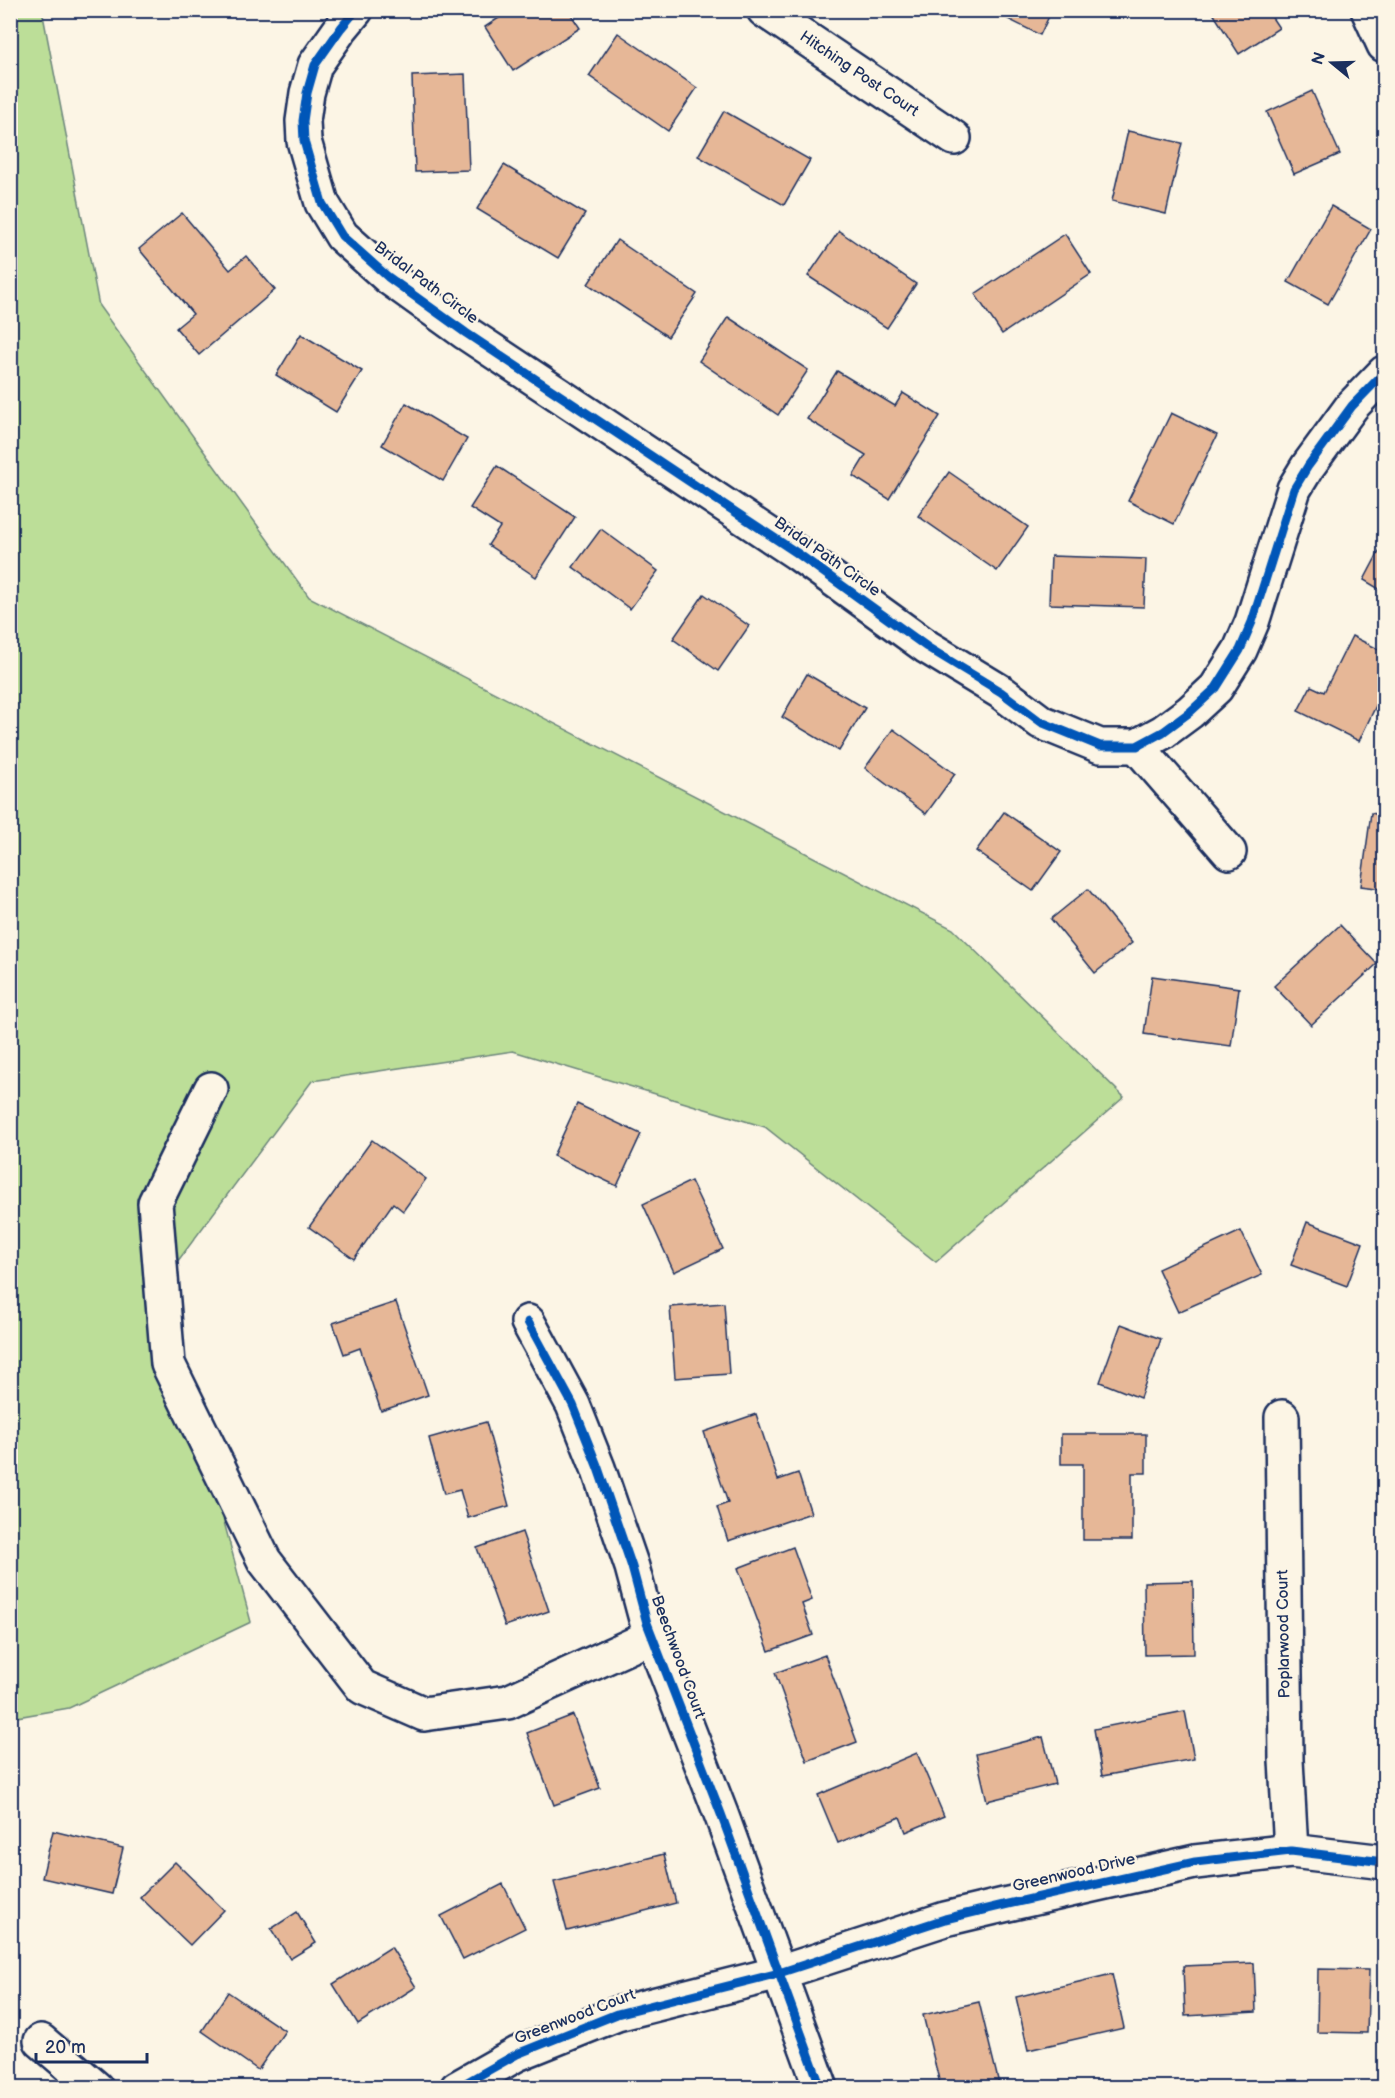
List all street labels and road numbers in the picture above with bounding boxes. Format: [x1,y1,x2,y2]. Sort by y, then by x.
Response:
street label: Hitching Post Court [796,27,922,121]
street label: Bridal Path Circle [370,238,482,329]
street label: Bridal Path Circle [770,513,884,601]
street label: Poplarwood Court [1273,1570,1295,1698]
street label: Beechwood Court [647,1593,709,1721]
street label: Greenwood Drive [1011,1850,1138,1896]
street label: Greenwood Court [512,1985,638,2049]

